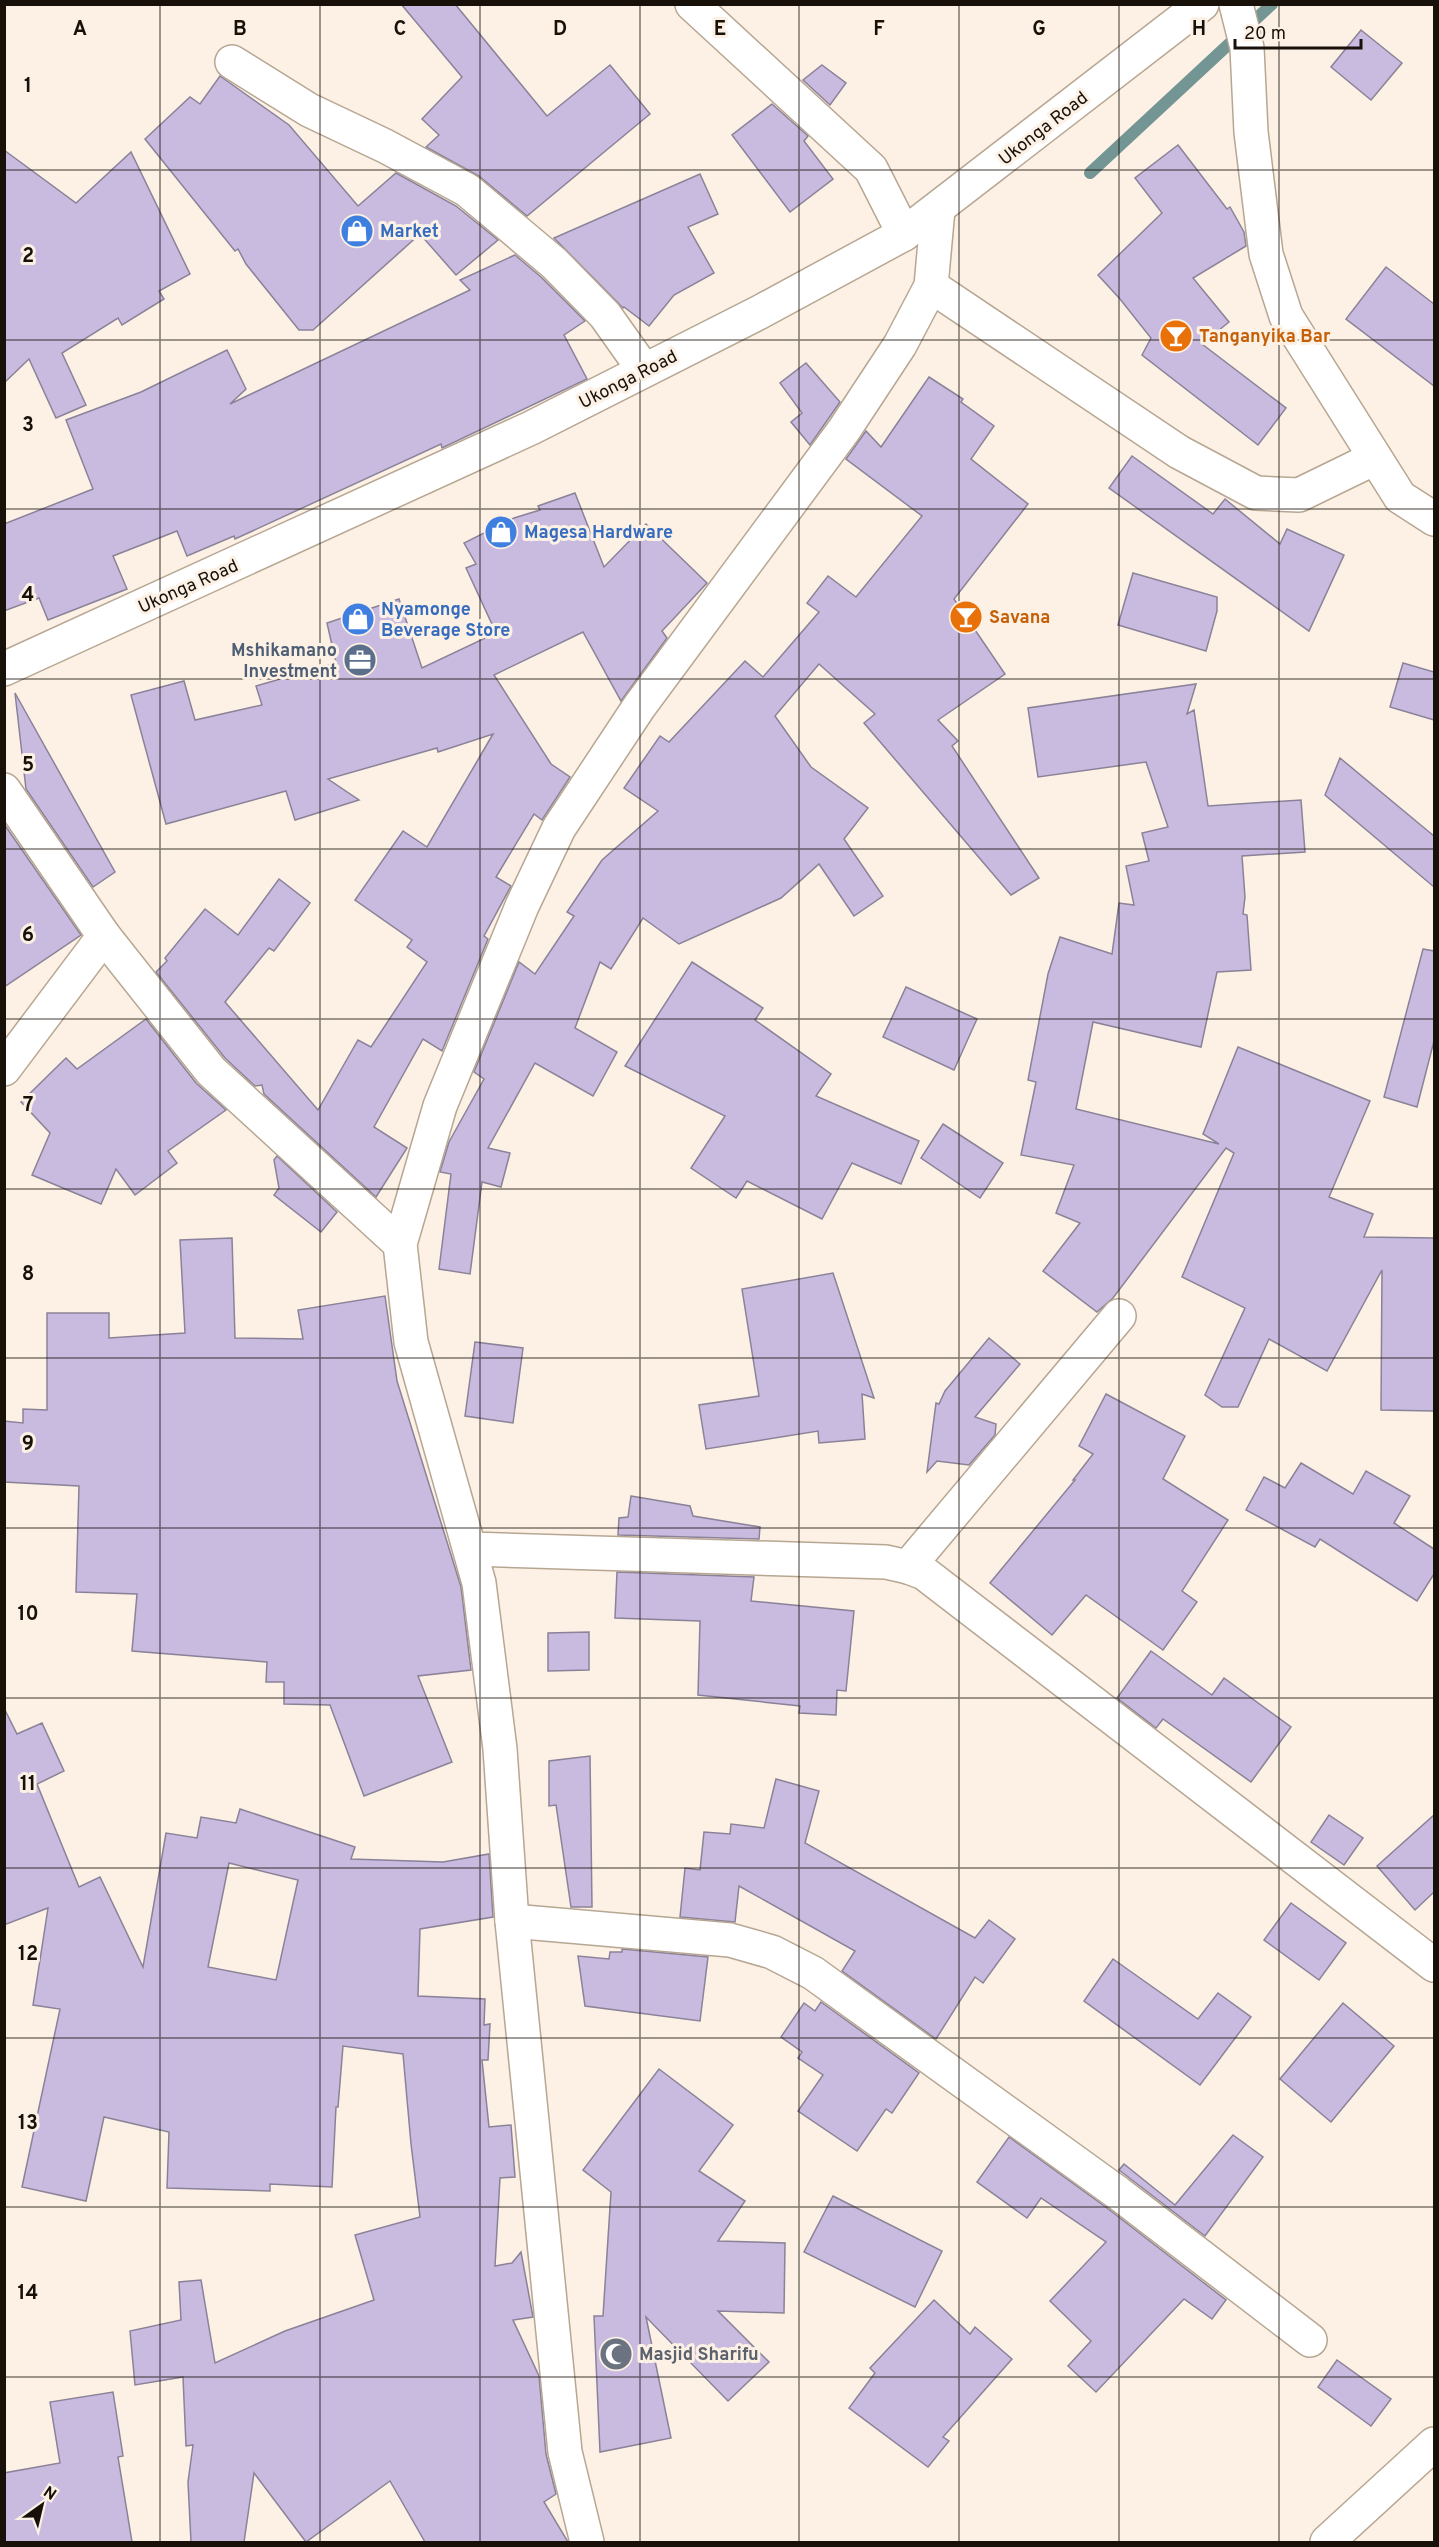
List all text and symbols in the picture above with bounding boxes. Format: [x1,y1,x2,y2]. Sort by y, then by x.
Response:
scale bar [1235,12,1361,50]
text: A [73,17,87,43]
text: B [233,17,247,43]
text: C [394,17,406,43]
text: D [553,17,567,43]
text: E [714,17,726,43]
text: F [873,17,885,43]
text: G [1032,17,1046,43]
text: H [1192,17,1206,43]
text: 20 m [1244,23,1286,46]
text: 1 [24,74,32,100]
street label: Ukonga Road [995,87,1093,171]
shop icon: Market [339,213,375,249]
place label: Market [380,221,439,244]
text: 2 [22,244,34,270]
bar icon: Tanganyika Bar [1158,318,1194,354]
place label: Tanganyika Bar [1199,326,1331,349]
street label: Ukonga Road [576,346,682,415]
text: 3 [22,413,34,439]
shop icon: Magesa Hardware [483,514,519,550]
place label: Magesa Hardware [524,522,673,545]
street label: Ukonga Road [135,555,242,620]
text: 4 [22,583,34,609]
place label: Nyamonge Beverage Store [381,599,510,643]
bar icon: Savana [948,599,984,635]
shop icon: Nyamonge Beverage Store [340,601,376,637]
place label: Savana [989,607,1050,630]
place label: Mshikamano Investment [231,640,337,684]
office icon: Mshikamano Investment [342,642,378,678]
text: 5 [22,753,34,779]
text: 6 [22,923,34,949]
text: 7 [23,1093,33,1119]
text: 8 [22,1262,34,1288]
text: 9 [22,1432,34,1458]
text: 10 [17,1602,39,1628]
text: 11 [20,1772,36,1798]
text: 12 [18,1942,38,1968]
text: 13 [18,2111,38,2137]
text: 14 [18,2281,38,2307]
mosque icon: Masjid Sharifu [598,2336,634,2372]
place label: Masjid Sharifu [639,2344,759,2367]
north arrow [12,2475,72,2535]
text: N [39,2483,60,2506]

